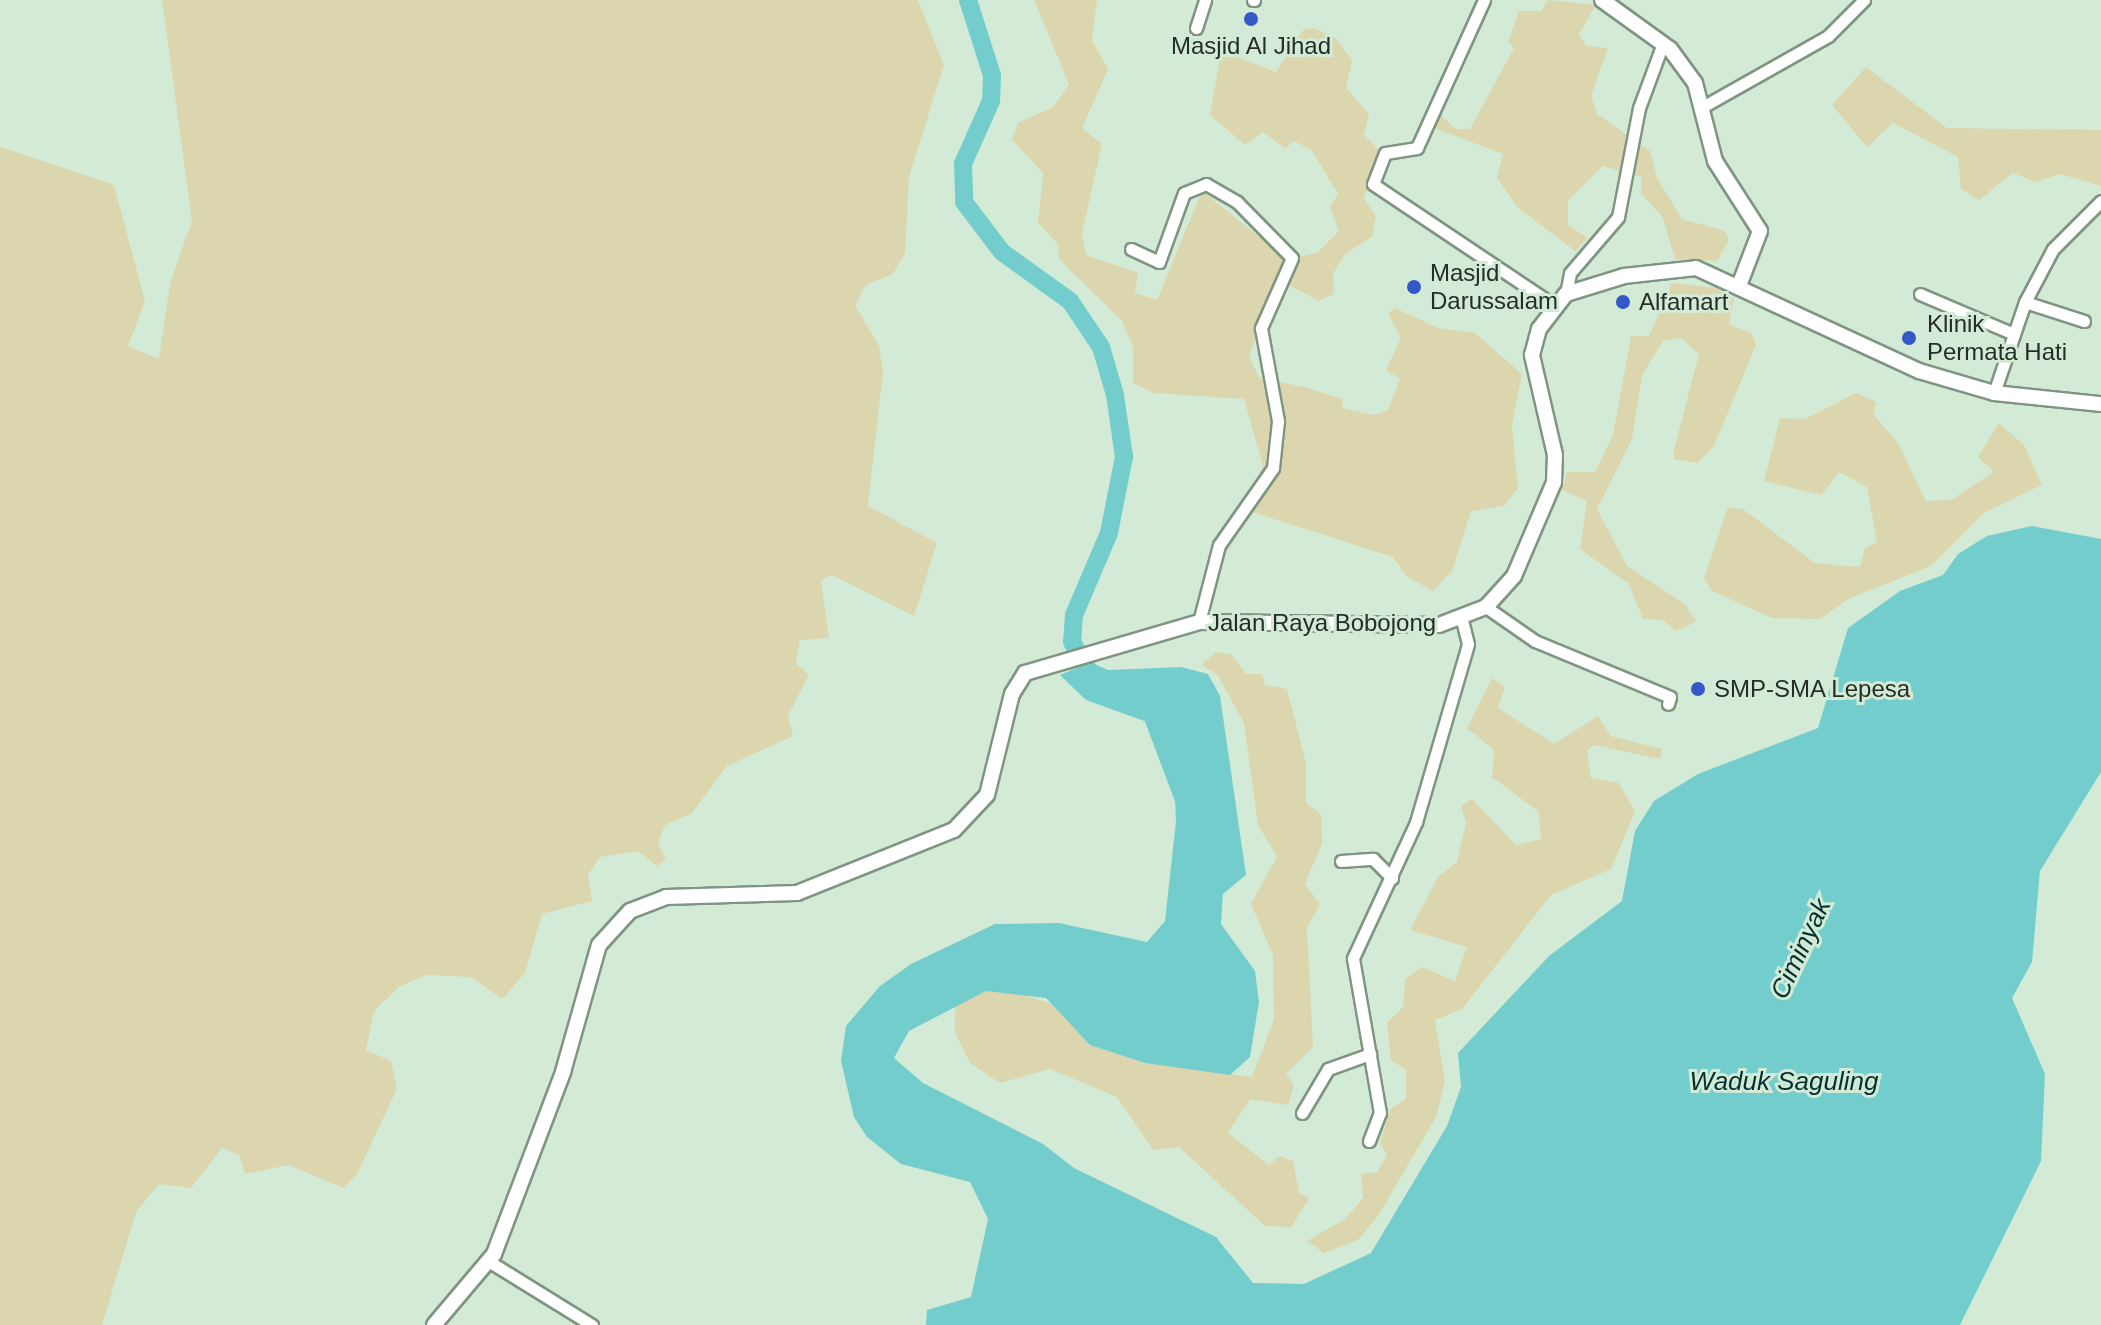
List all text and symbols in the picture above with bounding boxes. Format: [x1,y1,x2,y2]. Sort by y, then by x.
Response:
marker: Masjid Al Jihad [1242,10,1260,28]
place label: Masjid Al Jihad [1170,32,1332,60]
place label: Masjid Darussalam [1430,259,1558,315]
marker: Masjid Darussalam [1405,278,1423,296]
place label: Alfamart [1639,288,1728,316]
marker: Alfamart [1614,293,1632,311]
place label: Klinik Permata Hati [1927,310,2067,366]
marker: Klinik Permata Hati [1898,327,1920,349]
street label: Jalan Raya Bobojong [1208,609,1436,637]
place label: SMP-SMA Lepesa [1714,675,1911,703]
marker: SMP-SMA Lepesa [1689,680,1707,698]
water label: Ciminyak [1764,894,1838,1004]
water label: Waduk Saguling [1690,1066,1878,1098]

